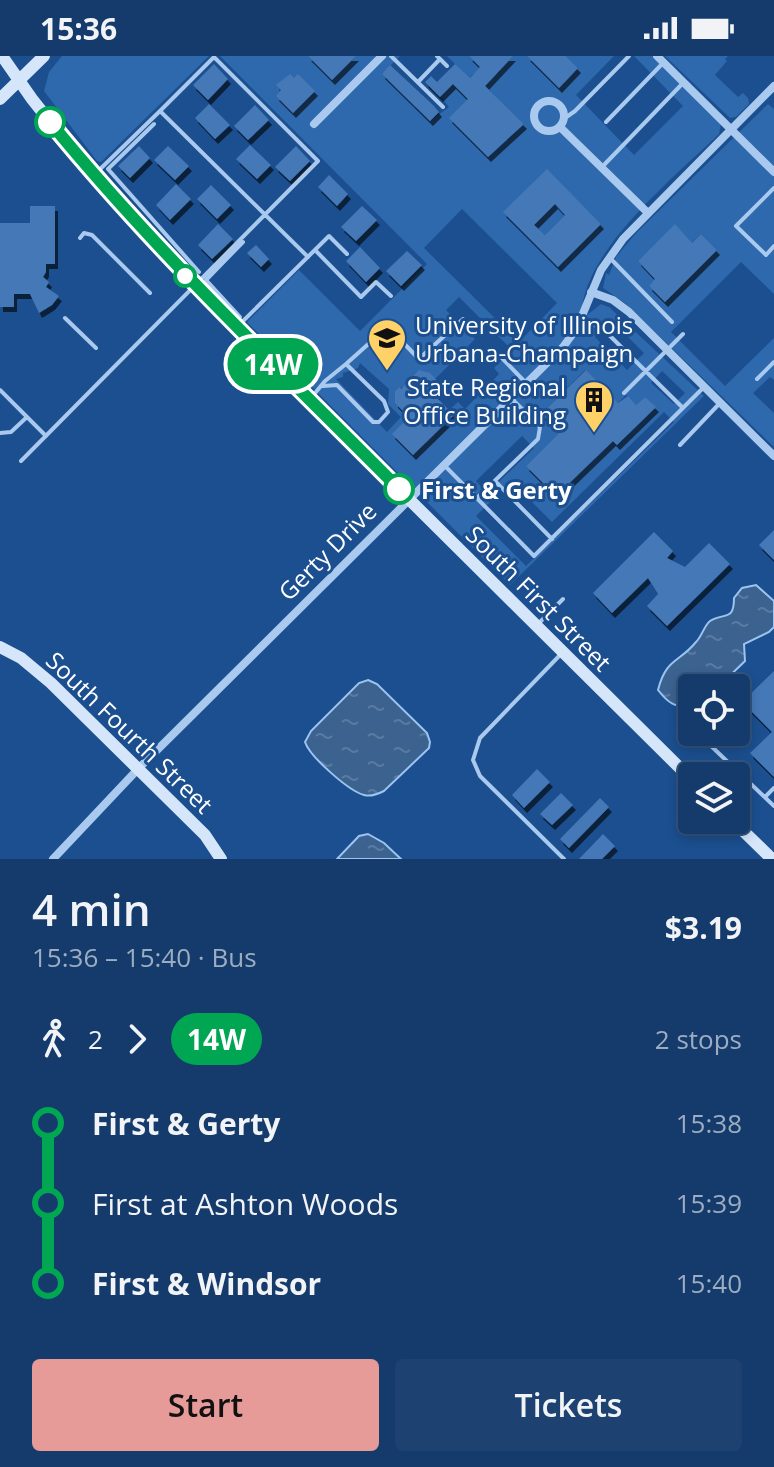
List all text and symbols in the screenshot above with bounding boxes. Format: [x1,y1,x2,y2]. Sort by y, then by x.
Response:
text: 15:36 [40,8,117,49]
unlabelled marker [35,107,65,137]
unlabelled marker [174,265,196,287]
place label: University of Illinois Urbana-Champaign [415,308,633,369]
school or university icon: University of Illinois Urbana-Champaign [366,317,408,372]
line badge: 14W [227,338,319,390]
text: 14W [243,345,303,383]
place label: State Regional Office Building [403,370,566,431]
building icon: State Regional Office Building [573,379,615,434]
place label: First & Gerty [421,473,572,506]
marker: First & Gerty [384,474,414,504]
street label: Gerty Drive [271,495,383,607]
street label: South First Street [459,518,619,678]
street label: South Fourth Street [40,644,220,820]
map controls [678,674,750,834]
button: locate [678,674,750,746]
button: layers [678,762,750,834]
text: 4 min [32,879,151,939]
text: $3.19 [665,907,742,948]
text: 15:36 – 15:40 · Bus [32,939,257,975]
icon: walk [32,1017,76,1061]
icon: forward [115,1017,159,1061]
text: 14W [187,1020,246,1058]
text: 2 [88,1021,103,1057]
text: 2 stops [655,1021,742,1057]
text: First & Gerty [92,1103,280,1144]
text: 15:38 [676,1105,742,1141]
text: First at Ashton Woods [92,1183,398,1224]
text: 15:39 [676,1185,742,1221]
text: First & Windsor [92,1263,321,1304]
text: 15:40 [676,1265,742,1301]
button: Start [32,1359,379,1451]
button: Tickets [395,1359,742,1451]

